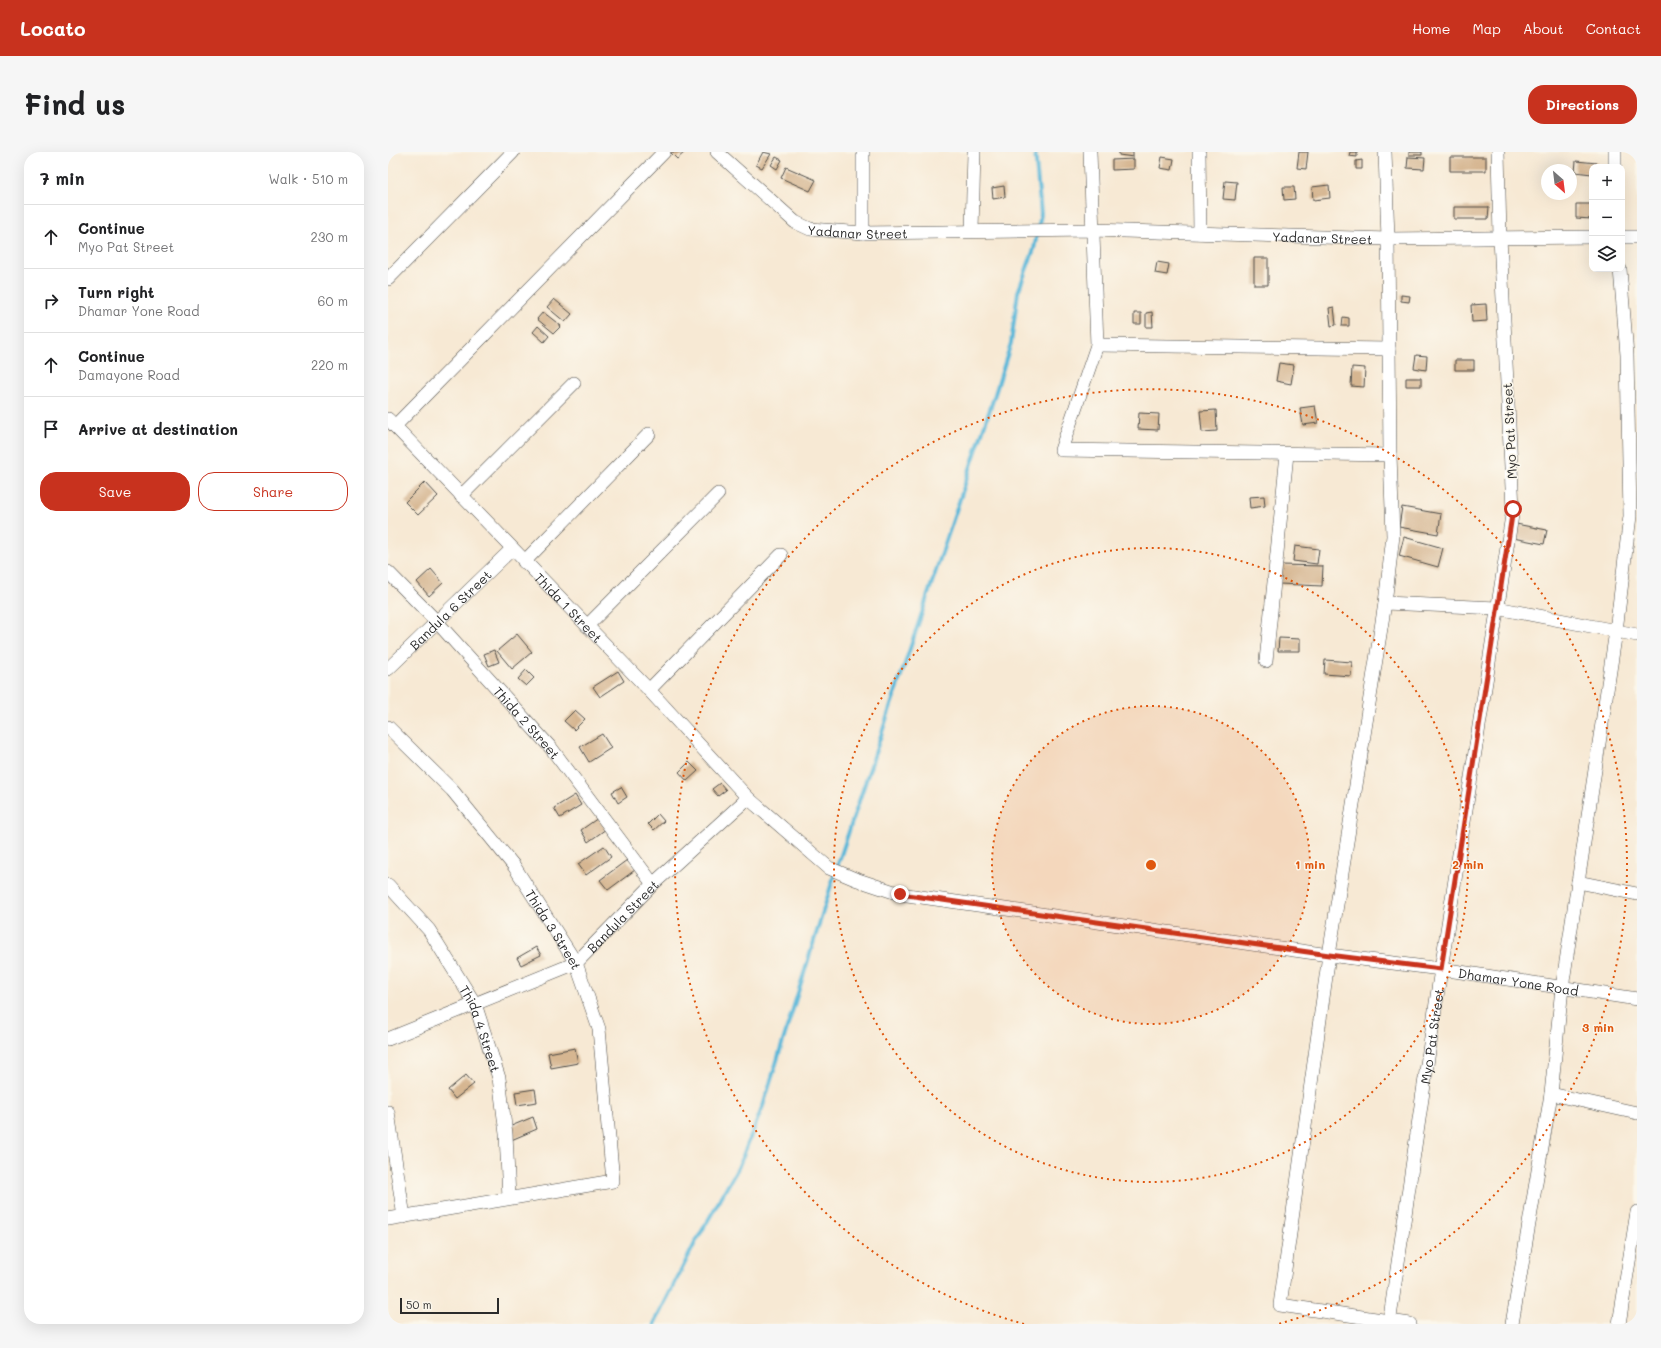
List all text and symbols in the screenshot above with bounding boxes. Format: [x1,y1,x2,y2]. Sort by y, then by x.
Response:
text: Locato [20,16,86,41]
text: Home [1412,19,1450,38]
text: Map [1472,19,1501,38]
text: About [1523,19,1564,38]
text: Contact [1586,19,1641,38]
button: Directions [1528,85,1637,124]
text: Find us [24,86,125,122]
north arrow [1541,164,1577,200]
map controls [1589,164,1625,272]
button: + [1589,164,1625,200]
text: 7 min [40,167,85,189]
text: Walk · 510 m [268,170,348,187]
button: − [1589,200,1625,236]
text: Continue [78,218,145,238]
street label: Yadanar Street [807,220,908,242]
icon: ahead [40,226,62,248]
street label: Yadanar Street [1272,227,1373,247]
text: 230 m [311,228,348,245]
button: layers [1589,236,1625,272]
text: Myo Pat Street [78,238,174,255]
text: Turn right [78,282,155,302]
icon: right [40,290,62,312]
text: 60 m [318,292,348,309]
text: Dhamar Yone Road [78,302,200,319]
text: Continue [78,346,145,366]
icon: ahead [40,354,62,376]
text: 220 m [311,356,348,373]
text: Damayone Road [78,366,180,383]
street label: Myo Pat Street [1498,382,1520,480]
icon: arrive [40,418,62,440]
text: Arrive at destination [78,419,238,439]
button: Save [40,472,190,511]
button: Share [198,472,348,511]
route start [1504,500,1522,518]
street label: Bandula 6 Street [405,565,495,653]
street label: Thida 1 Street [532,568,607,646]
street label: Thida 2 Street [490,682,565,762]
text: 1 min [1295,856,1325,872]
text: 2 min [1452,856,1484,872]
centre of rings [1144,858,1158,872]
street label: Bandula Street [583,875,662,956]
route end [891,885,909,903]
street label: Thida 3 Street [522,886,586,972]
street label: Dhamar Yone Road [1457,963,1580,998]
street label: Thida 4 Street [457,982,505,1075]
street label: Myo Pat Street [1416,987,1447,1085]
text: 3 min [1582,1019,1614,1035]
scale bar [400,1296,499,1315]
text: 50 m [406,1297,432,1312]

